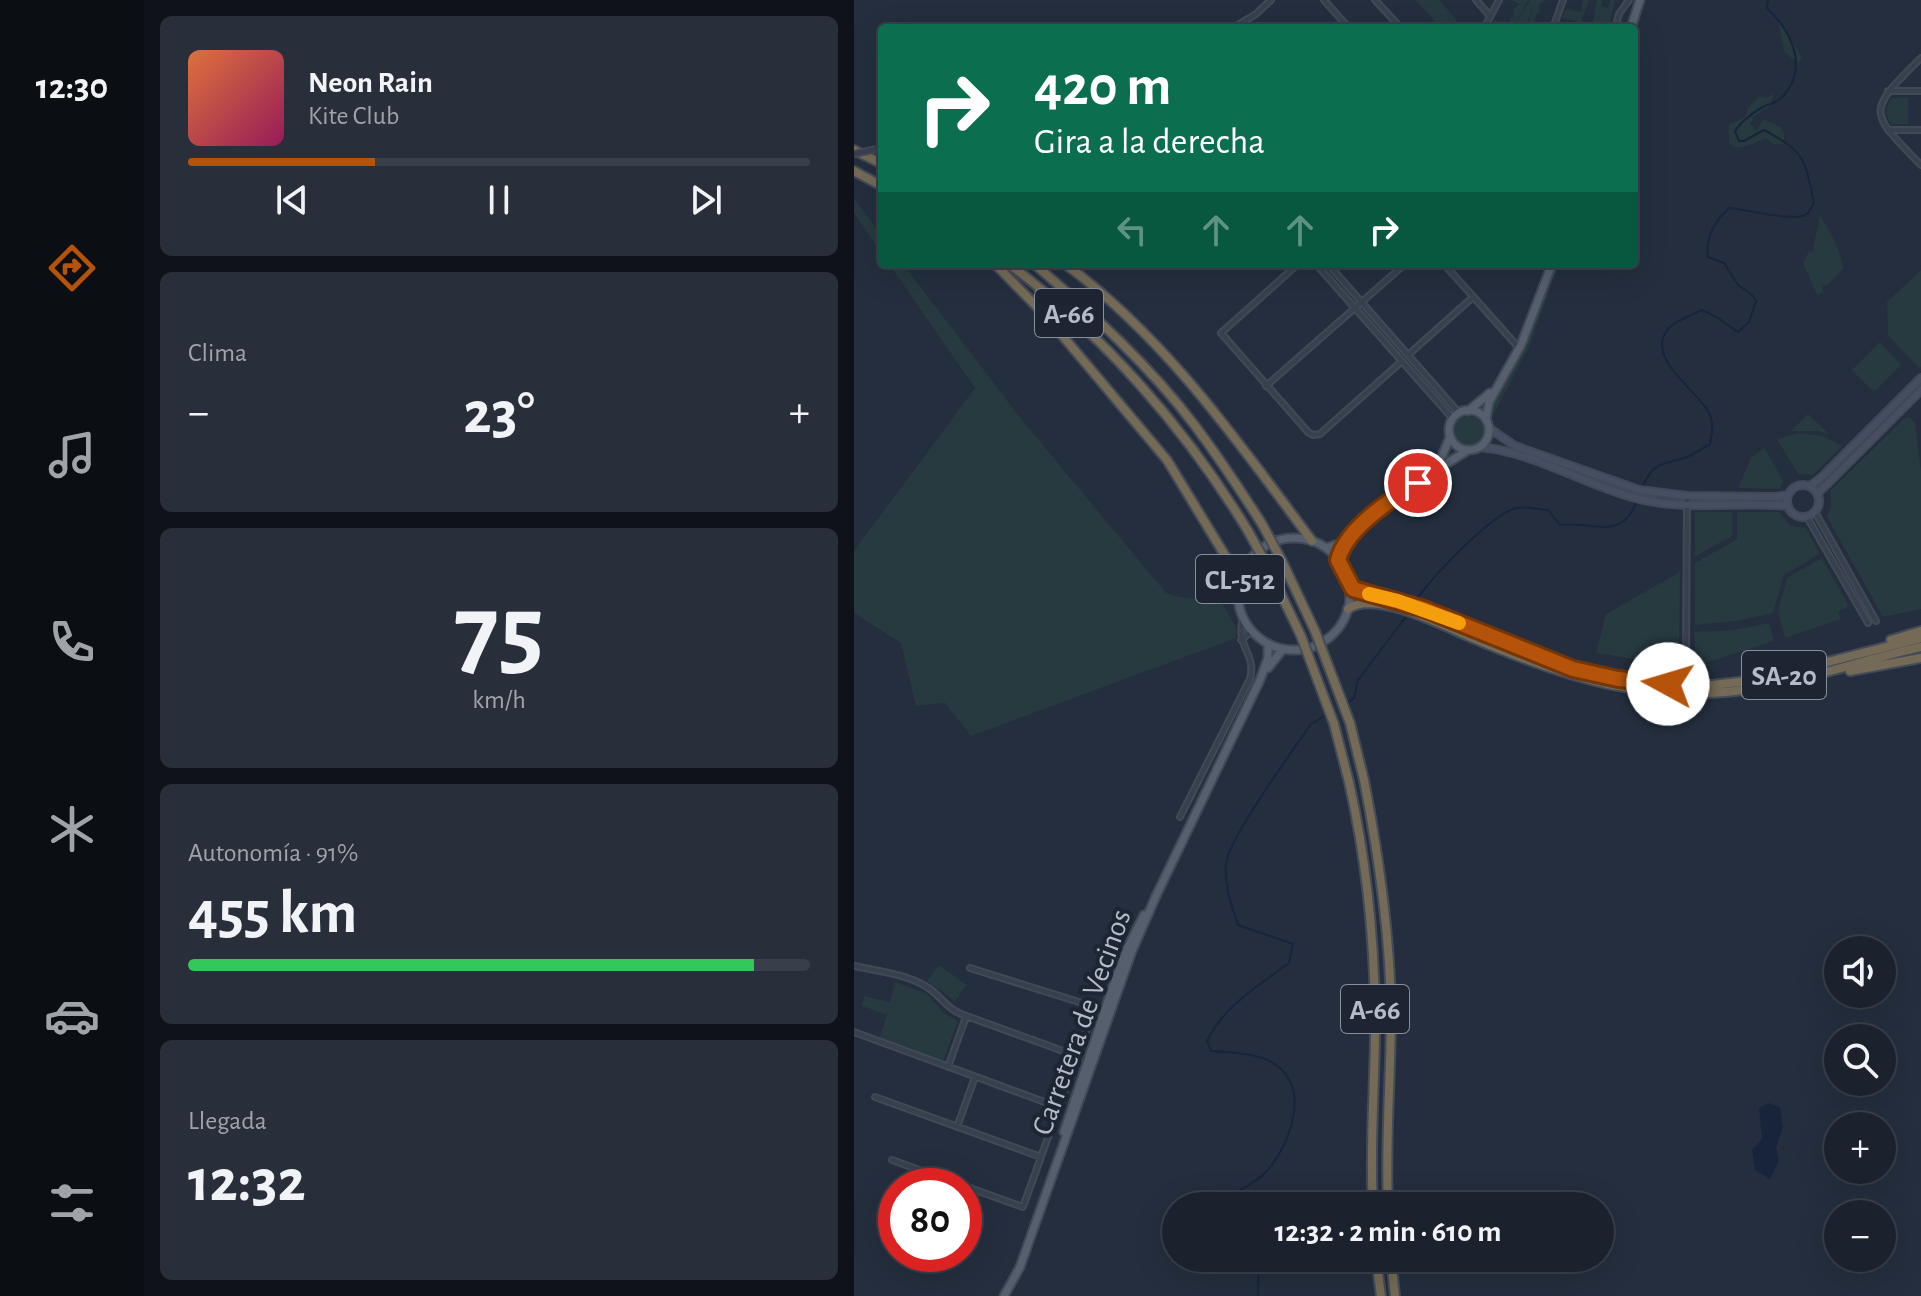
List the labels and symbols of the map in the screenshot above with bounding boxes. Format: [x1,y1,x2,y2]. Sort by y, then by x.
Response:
road number: A-66 [1035,289,1103,337]
pin [1384,449,1452,517]
road number: CL-512 [1196,555,1284,603]
position arrow [1626,642,1710,726]
road number: SA-20 [1742,651,1826,699]
street label: Carretera de Vecinos [1027,906,1137,1139]
road number: A-66 [1341,985,1409,1033]
speed limit sign: 80 [878,1168,982,1272]

